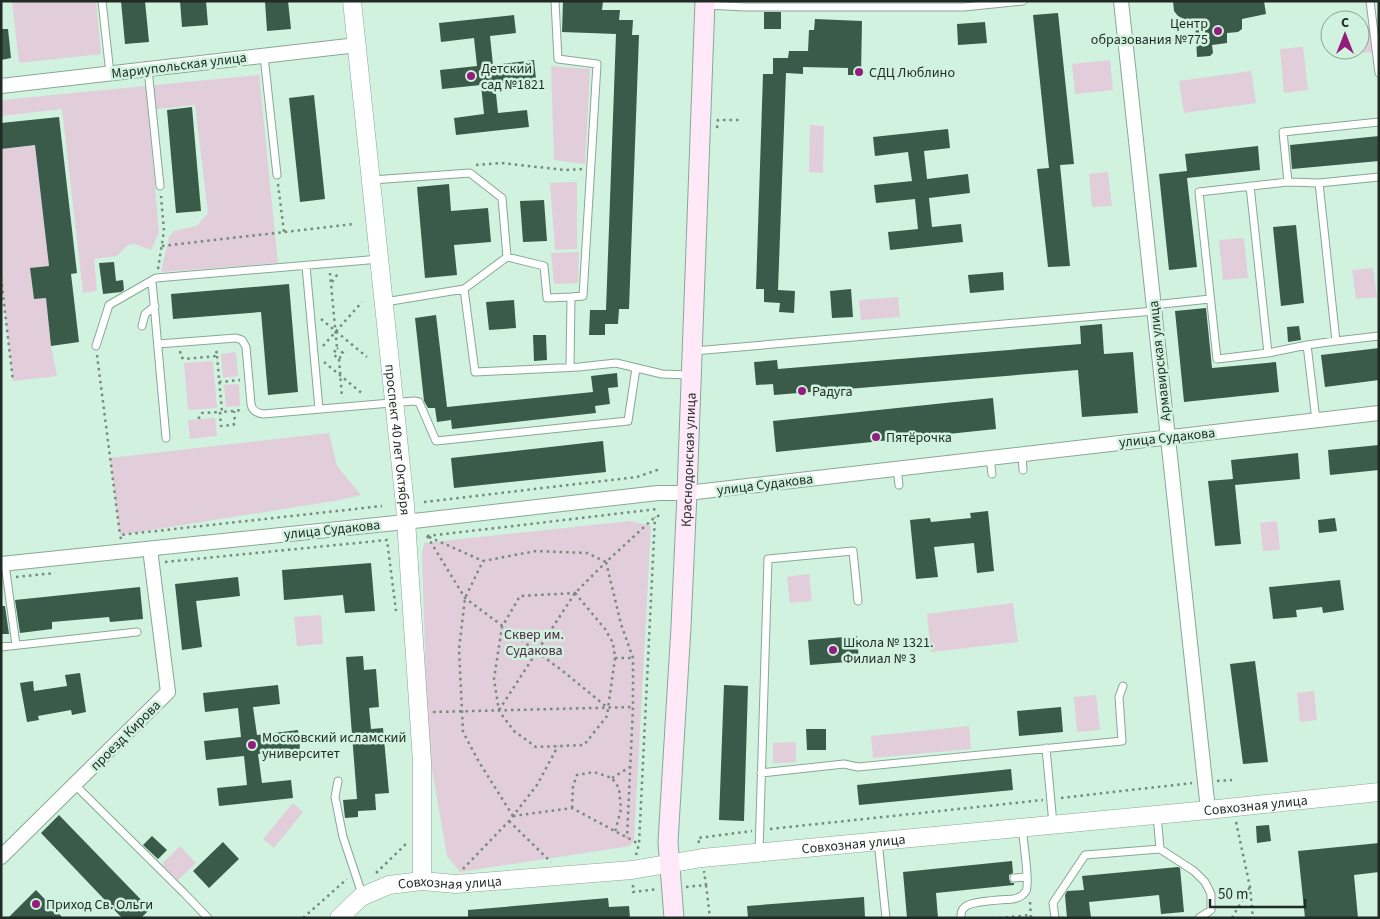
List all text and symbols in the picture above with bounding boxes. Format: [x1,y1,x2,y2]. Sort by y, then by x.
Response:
north arrow [1320,10,1370,60]
text: С [1341,13,1349,33]
place label: Центр образования №775 [1091,14,1208,50]
marker: Центр образования №775 [1212,25,1224,37]
street label: Мариупольская улица [110,48,248,84]
place label: Детский сад №1821 [481,59,545,95]
place label: СДЦ Люблино [869,63,955,83]
marker: СДЦ Люблино [853,66,865,78]
marker: Детский сад №1821 [465,70,477,82]
street label: Армавирская улица [1144,300,1176,422]
street label: проспект 40 лет Октября [379,363,415,516]
place label: Радуга [812,382,853,402]
marker: Радуга [796,385,808,397]
street label: Краснодонская улица [676,392,702,528]
street label: улица Судакова [1118,423,1216,453]
place label: Пятёрочка [886,428,952,448]
marker: Пятёрочка [870,431,882,443]
street label: улица Судакова [716,469,814,501]
street label: улица Судакова [283,515,381,545]
park label: Сквер им. Судакова [504,625,564,661]
place label: Школа № 1321. Филиал № 3 [843,633,933,669]
marker: Школа № 1321. Филиал № 3 [827,644,839,656]
street label: проезд Кирова [86,696,165,775]
place label: Московский исламский университет [262,728,406,764]
marker: Московский исламский университет [246,739,258,751]
street label: Совхозная улица [1203,791,1309,821]
street label: Совхозная улица [801,830,906,859]
street label: Совхозная улица [397,871,503,895]
scale bar [1210,876,1305,908]
text: 50 m [1218,884,1248,905]
place label: Приход Св. Ольги [46,895,153,915]
marker: Приход Св. Ольги [30,898,42,910]

